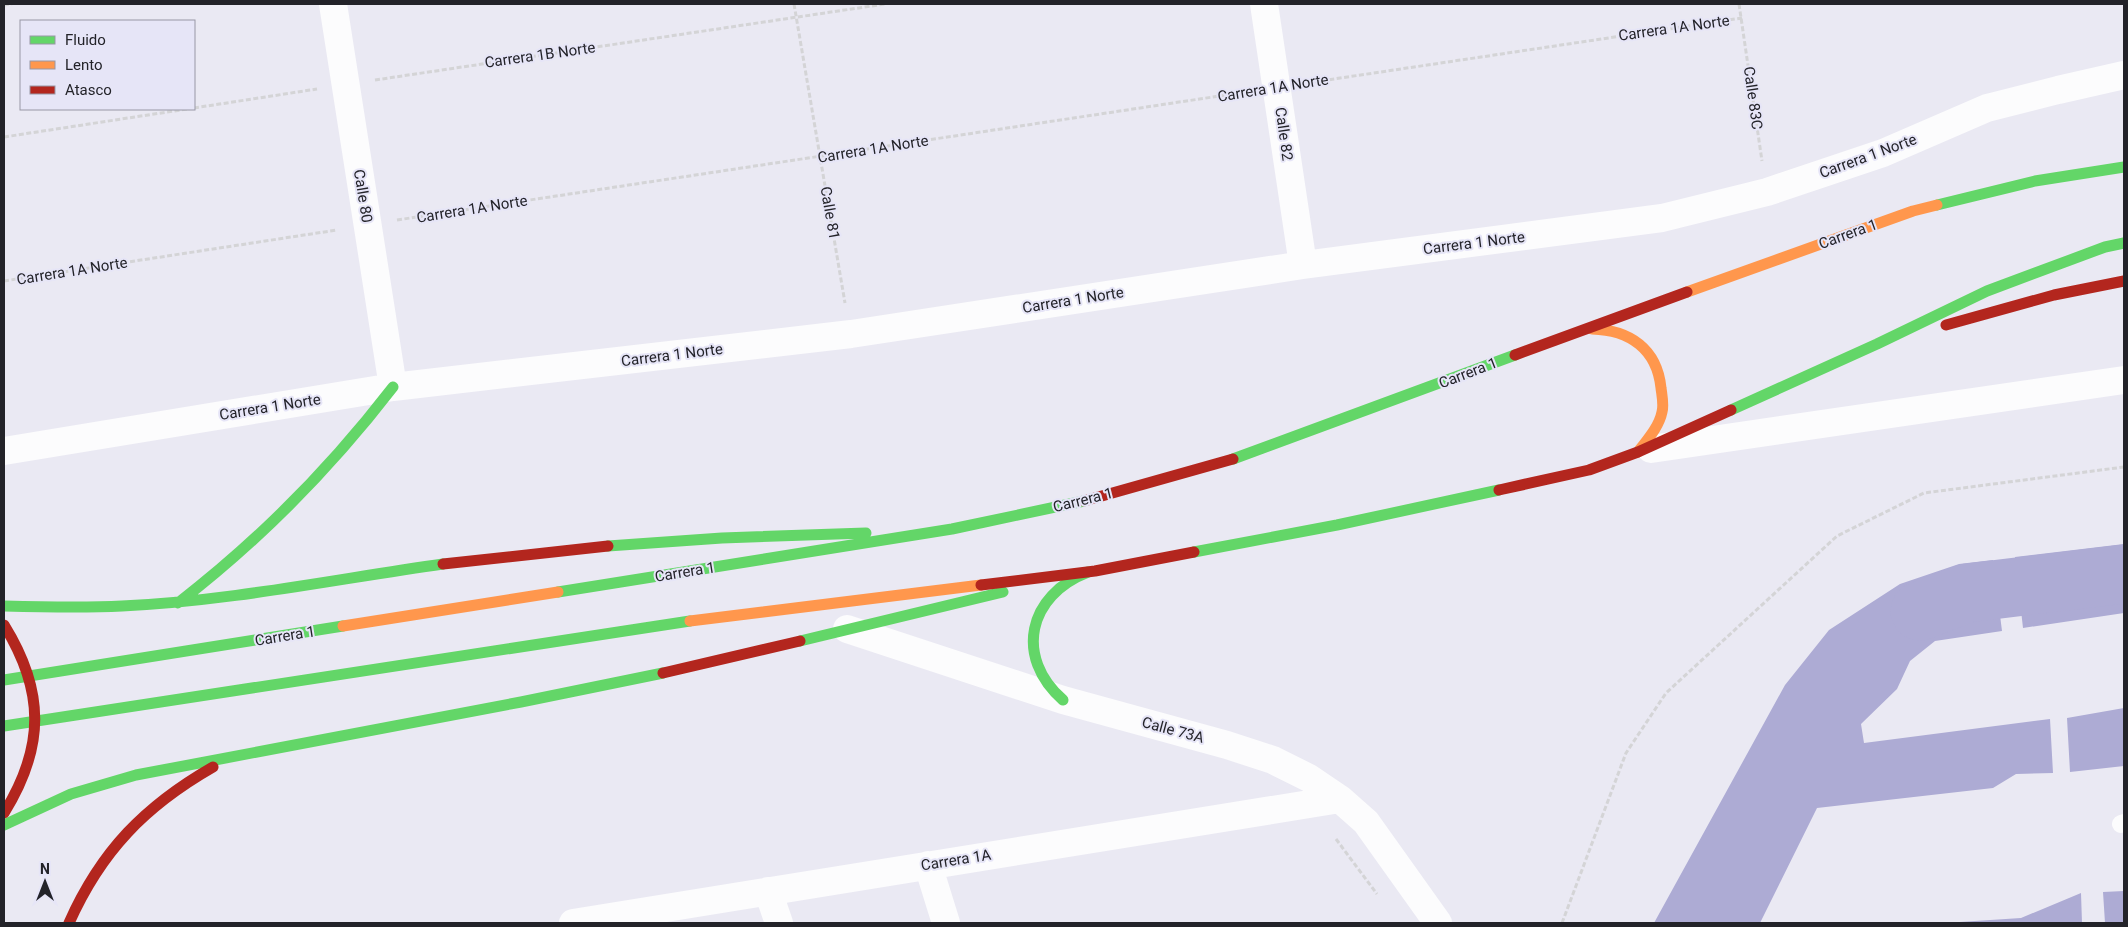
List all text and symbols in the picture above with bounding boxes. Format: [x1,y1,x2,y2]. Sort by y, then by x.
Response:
street label: Carrera 1A Norte [1617,11,1731,45]
legend [20,20,195,110]
text: Fluido [65,31,106,49]
street label: Carrera 1B Norte [483,38,597,72]
text: Lento [65,56,103,74]
street label: Calle 83C [1740,65,1766,131]
street label: Carrera 1A Norte [1216,70,1330,106]
text: Atasco [65,81,112,99]
street label: Calle 82 [1271,106,1297,162]
street label: Carrera 1 Norte [1817,130,1919,182]
street label: Carrera 1A Norte [816,131,930,167]
street label: Calle 80 [350,168,376,224]
street label: Calle 81 [816,185,844,241]
street label: Carrera 1A Norte [415,191,529,227]
street label: Carrera 1 [1816,215,1880,253]
street label: Carrera 1 Norte [1422,228,1526,258]
street label: Carrera 1A Norte [15,253,129,289]
street label: Carrera 1 Norte [1021,283,1125,317]
street label: Carrera 1 Norte [620,340,724,370]
street label: Carrera 1 [1436,354,1500,392]
street label: Carrera 1 Norte [218,390,322,424]
street label: Carrera 1 [1051,484,1115,516]
street label: Carrera 1 [653,558,717,586]
street label: Carrera 1 [253,622,317,650]
street label: Calle 73A [1140,713,1206,747]
street label: Carrera 1A [920,846,993,874]
north arrow [20,857,70,907]
text: N [40,861,50,877]

